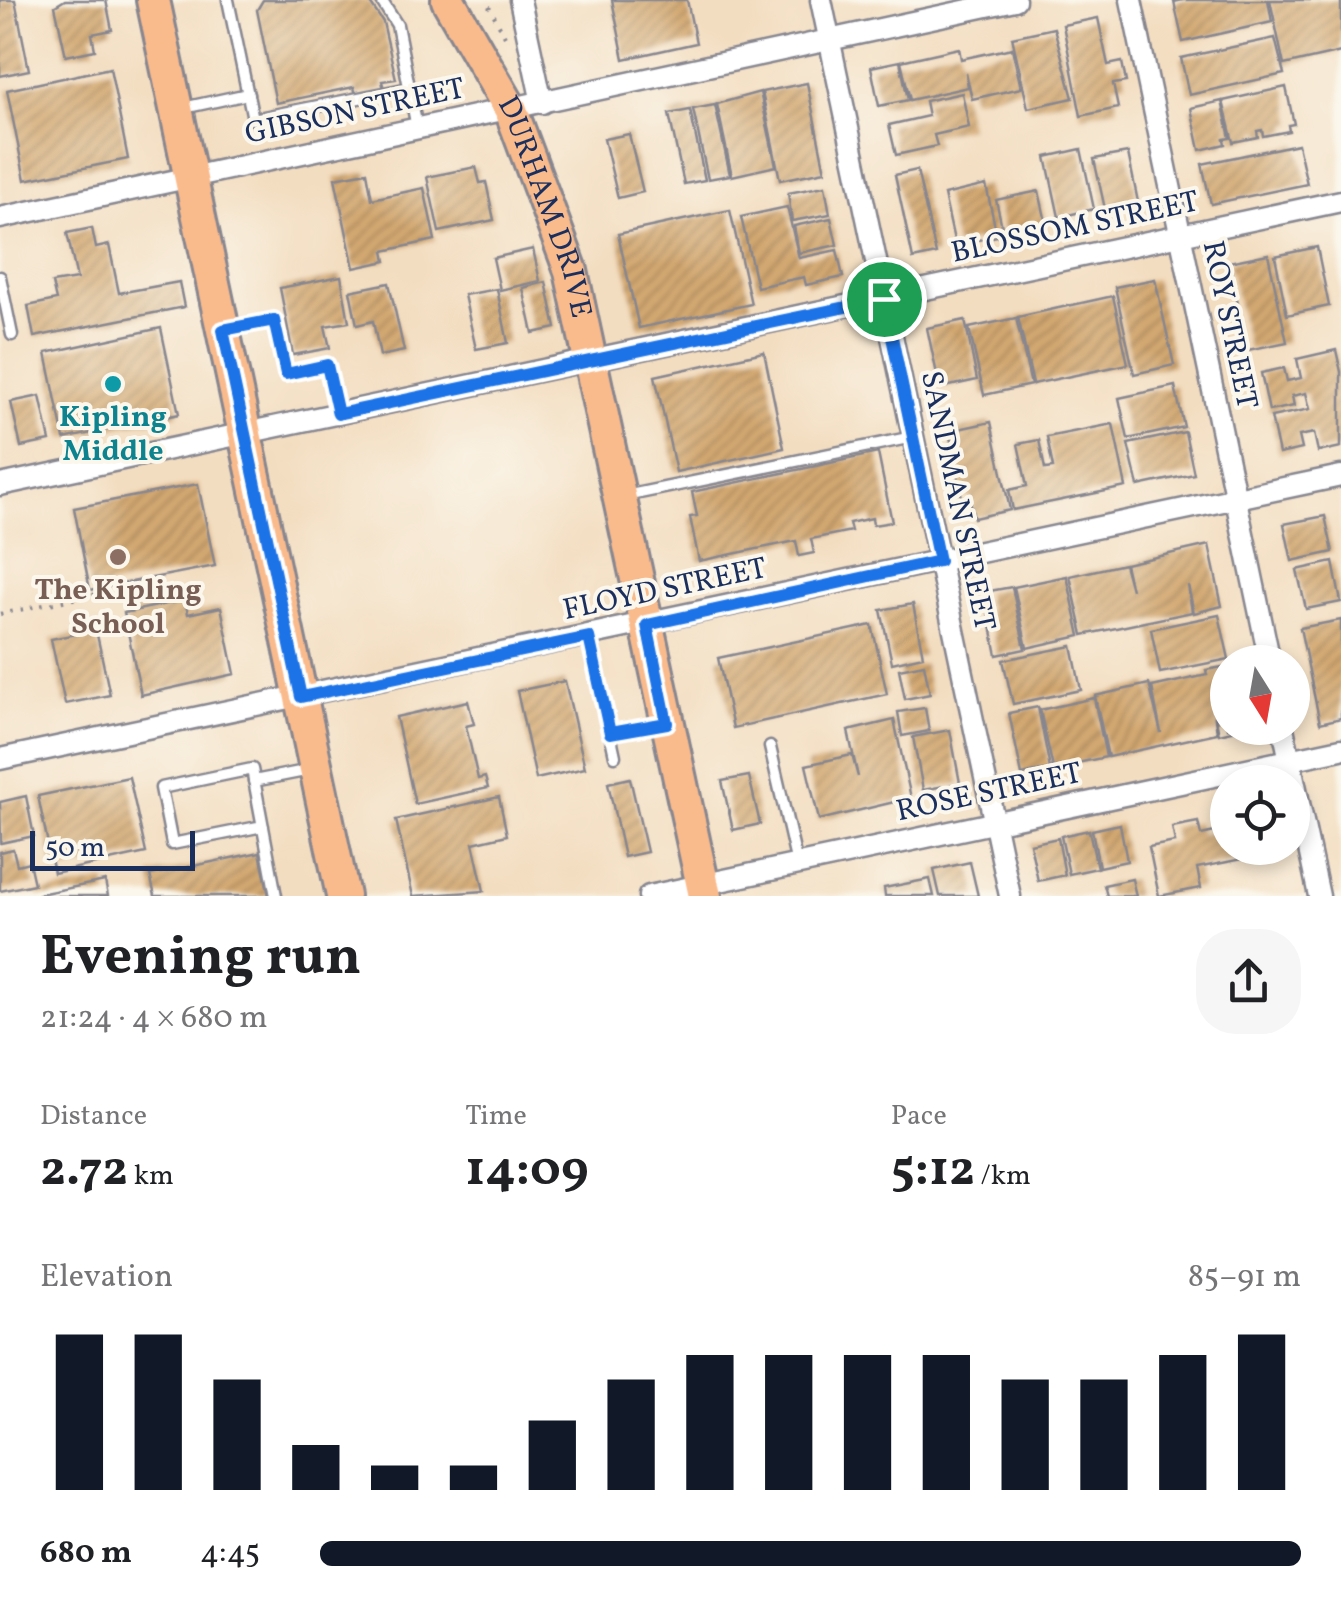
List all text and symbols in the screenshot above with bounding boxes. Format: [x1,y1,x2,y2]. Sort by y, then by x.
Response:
street label: GIBSON STREET [241,68,469,156]
street label: DURHAM DRIVE [486,88,601,322]
street label: BLOSSOM STREET [947,181,1203,275]
street label: ROY STREET [1191,237,1267,413]
pin [842,257,927,342]
icon: arrive [857,272,912,327]
street label: SANDMAN STREET [909,367,1005,635]
marker: Kipling Middle [102,373,124,395]
place label: Kipling Middle [59,397,167,473]
marker: The Kipling School [107,546,129,568]
street label: FLOYD STREET [559,548,771,632]
place label: The Kipling School [34,570,202,646]
north arrow [1210,645,1310,745]
map controls [1210,645,1310,865]
street label: ROSE STREET [892,753,1086,833]
button: locate [1210,765,1310,865]
scale bar [30,826,195,870]
text: 50 m [45,829,105,868]
text: Evening run [40,921,361,997]
button: share [1196,929,1301,1034]
text: 21:24 · 4 × 680 m [40,997,267,1041]
text: Distance [40,1097,147,1136]
text: Time [465,1097,527,1136]
text: Pace [891,1097,947,1136]
text: 2.72 [40,1136,128,1206]
text: 14:09 [465,1136,589,1206]
text: 5:12 [891,1136,975,1206]
text: km [128,1157,174,1196]
text: /km [975,1157,1031,1196]
text: Elevation [40,1256,173,1300]
text: 85–91 m [1188,1256,1301,1300]
text: 680 m [40,1532,132,1576]
text: 4:45 [200,1532,260,1576]

